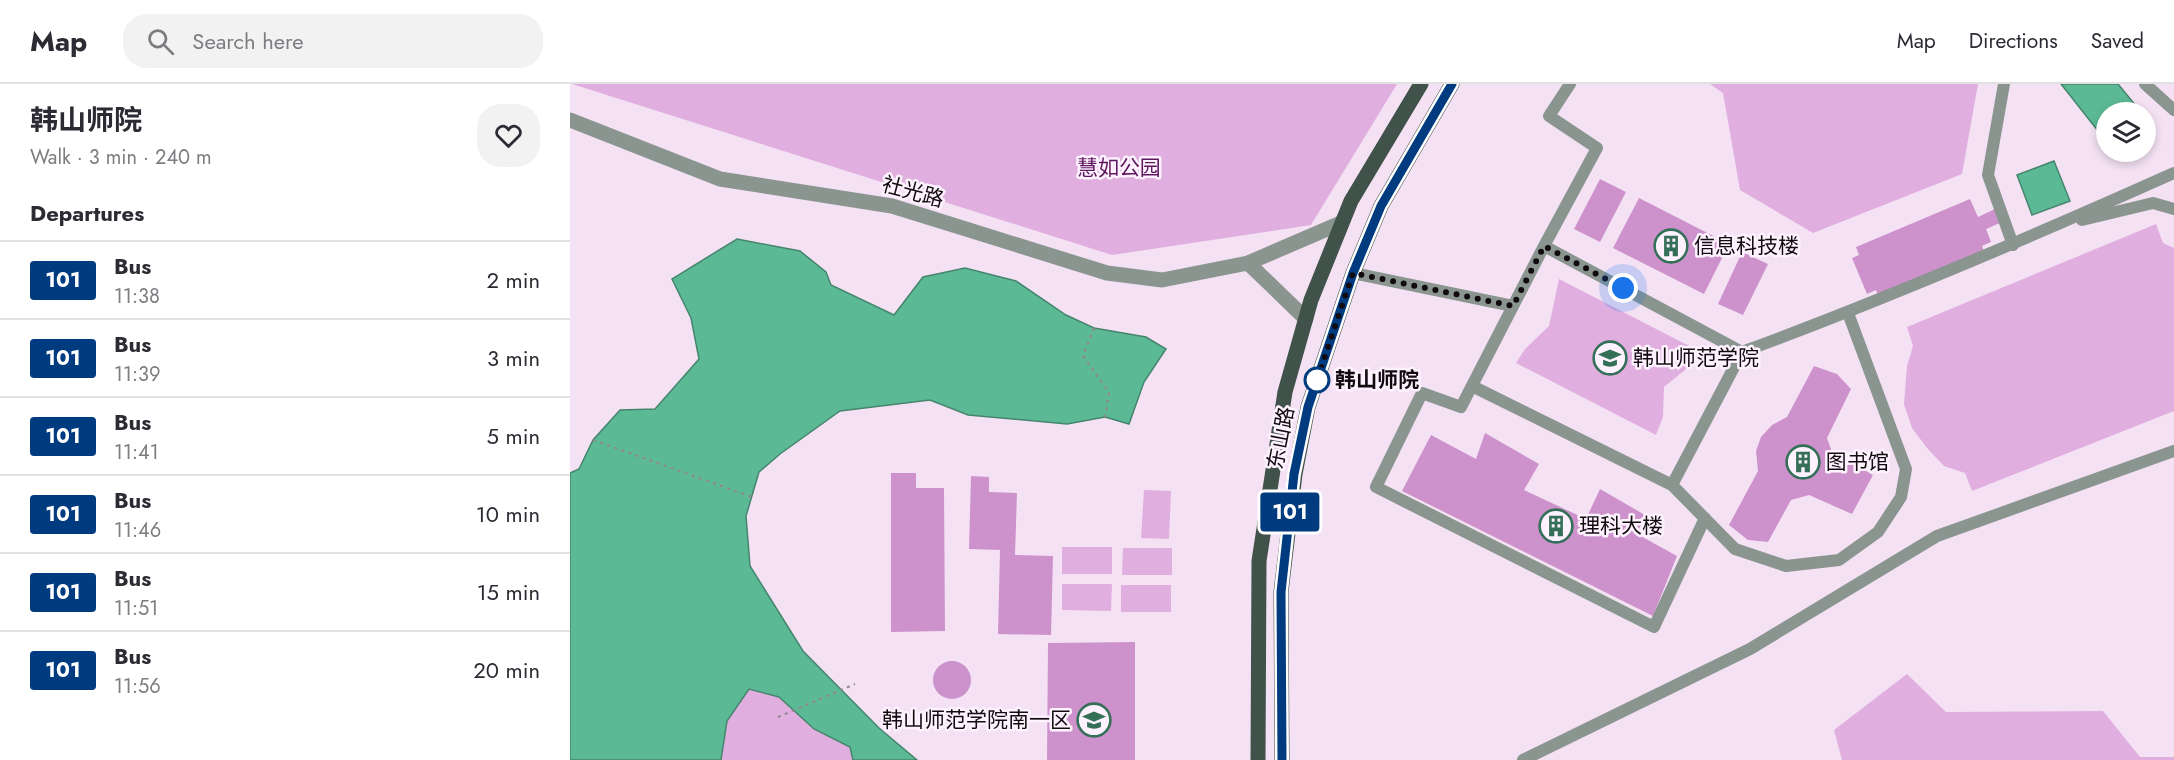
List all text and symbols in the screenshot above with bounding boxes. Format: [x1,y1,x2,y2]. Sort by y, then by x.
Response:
search box [123,14,543,68]
text: Map [30,21,87,62]
icon: search [144,25,177,58]
text: Search here [192,25,304,57]
text: Map [1897,26,1936,56]
text: Directions [1969,26,2058,56]
text: Saved [2091,26,2144,56]
text: 韩山师院 [30,100,142,141]
map controls [2096,102,2156,162]
button: layers [2096,102,2156,162]
button: heart [477,104,540,167]
text: Walk · 3 min · 240 m [30,143,212,172]
park label: 慧如公园 [1077,153,1161,183]
street label: 社光路 [879,169,947,215]
text: Departures [30,197,144,229]
building icon: 信息科技楼 [1653,228,1689,264]
place label: 信息科技楼 [1694,231,1799,261]
text: Bus [114,250,151,282]
text: 2 min [486,264,540,296]
text: 101 [45,265,81,295]
your location [1608,273,1638,303]
text: 11:38 [114,282,160,311]
text: Bus [114,328,151,360]
school or university icon: 韩山师范学院 [1592,340,1628,376]
text: 3 min [487,342,540,374]
text: 101 [45,343,81,373]
place label: 韩山师范学院 [1633,343,1759,373]
text: 11:39 [114,360,160,389]
place label: 韩山师院 [1335,365,1419,395]
marker: 韩山师院 [1304,367,1330,393]
street label: 东山路 [1260,404,1302,472]
text: Bus [114,406,151,438]
text: 5 min [487,420,540,452]
text: 101 [45,421,81,451]
text: 11:41 [114,438,159,467]
building icon: 图书馆 [1785,444,1821,480]
place label: 图书馆 [1826,447,1889,477]
text: Bus [114,484,151,516]
line badge: 101 [1256,492,1324,532]
text: 101 [1272,497,1308,527]
text: 10 min [476,498,540,530]
text: 101 [45,499,81,529]
building icon: 理科大楼 [1538,508,1574,544]
place label: 理科大楼 [1579,511,1663,541]
text: 11:46 [114,516,161,545]
text: Bus [114,562,151,594]
text: 15 min [477,576,540,608]
text: 101 [45,577,81,607]
text: 11:51 [114,594,158,623]
text: Bus [114,640,151,672]
text: 20 min [473,654,540,686]
text: 101 [45,655,81,685]
text: 11:56 [114,672,161,701]
school or university icon: 韩山师范学院南一区 [1076,702,1112,738]
place label: 韩山师范学院南一区 [882,705,1071,735]

